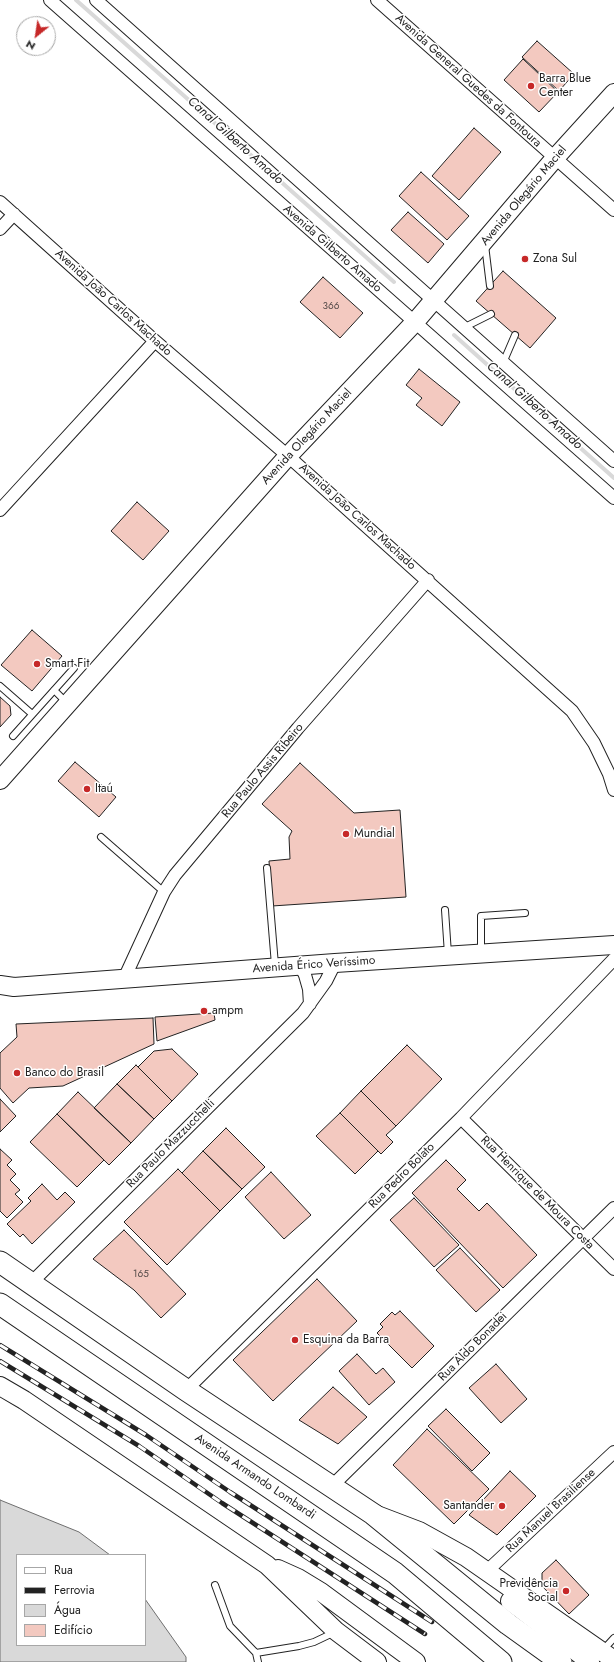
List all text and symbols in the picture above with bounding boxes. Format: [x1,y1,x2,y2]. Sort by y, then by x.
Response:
street label: Avenida General Guedes da Fontoura [392,11,544,151]
north arrow [16,16,56,56]
text: N [23,36,38,55]
place label: Barra Blue Center [539,72,591,100]
marker: Barra Blue Center [526,81,536,91]
water label: Canal Gilberto Amado [184,94,286,188]
street label: Avenida Olegário Maciel [478,143,570,249]
street label: Avenida Gilberto Amado [280,202,384,296]
street label: Avenida João Carlos Machado [52,247,174,359]
place label: Zona Sul [533,252,577,266]
marker: Zona Sul [520,254,530,264]
house number: 366 [323,301,339,313]
water label: Canal Gilberto Amado [483,359,585,453]
street label: Avenida Olegário Maciel [259,386,355,488]
street label: Avenida João Carlos Machado [296,461,418,573]
place label: Smart Fit [45,657,89,671]
marker: Smart Fit [32,659,42,669]
street label: Rua Paulo Assis Ribeiro [219,721,307,821]
place label: Itaú [95,782,113,796]
marker: Itaú [82,784,92,794]
place label: Mundial [354,827,395,841]
marker: Mundial [341,829,351,839]
street label: Avenida Érico Veríssimo [252,954,376,976]
place label: ampm [212,1004,243,1018]
marker: ampm [199,1006,209,1016]
place label: Banco do Brasil [25,1066,104,1080]
marker: Banco do Brasil [12,1068,22,1078]
street label: Rua Paulo Mazzucchelli [124,1097,218,1191]
street label: Rua Henrique de Moura Costa [477,1133,597,1253]
street label: Rua Pedro Bolato [366,1140,438,1212]
house number: 165 [133,1269,149,1281]
street label: Rua Aldo Bonadei [436,1310,510,1384]
place label: Esquina da Barra [303,1333,389,1347]
marker: Esquina da Barra [290,1335,300,1345]
street label: Avenida Armando Lombardi [192,1431,318,1523]
street label: Rua Manuel Brasiliense [503,1466,599,1556]
place label: Santander [443,1499,494,1513]
marker: Santander [497,1501,507,1511]
legend [16,1554,146,1646]
text: Rua [54,1561,73,1579]
place label: Previdência Social [499,1577,558,1605]
text: Ferrovia [54,1581,94,1599]
marker: Previdência Social [561,1586,571,1596]
text: Água [54,1601,81,1619]
text: Edifício [54,1621,93,1639]

